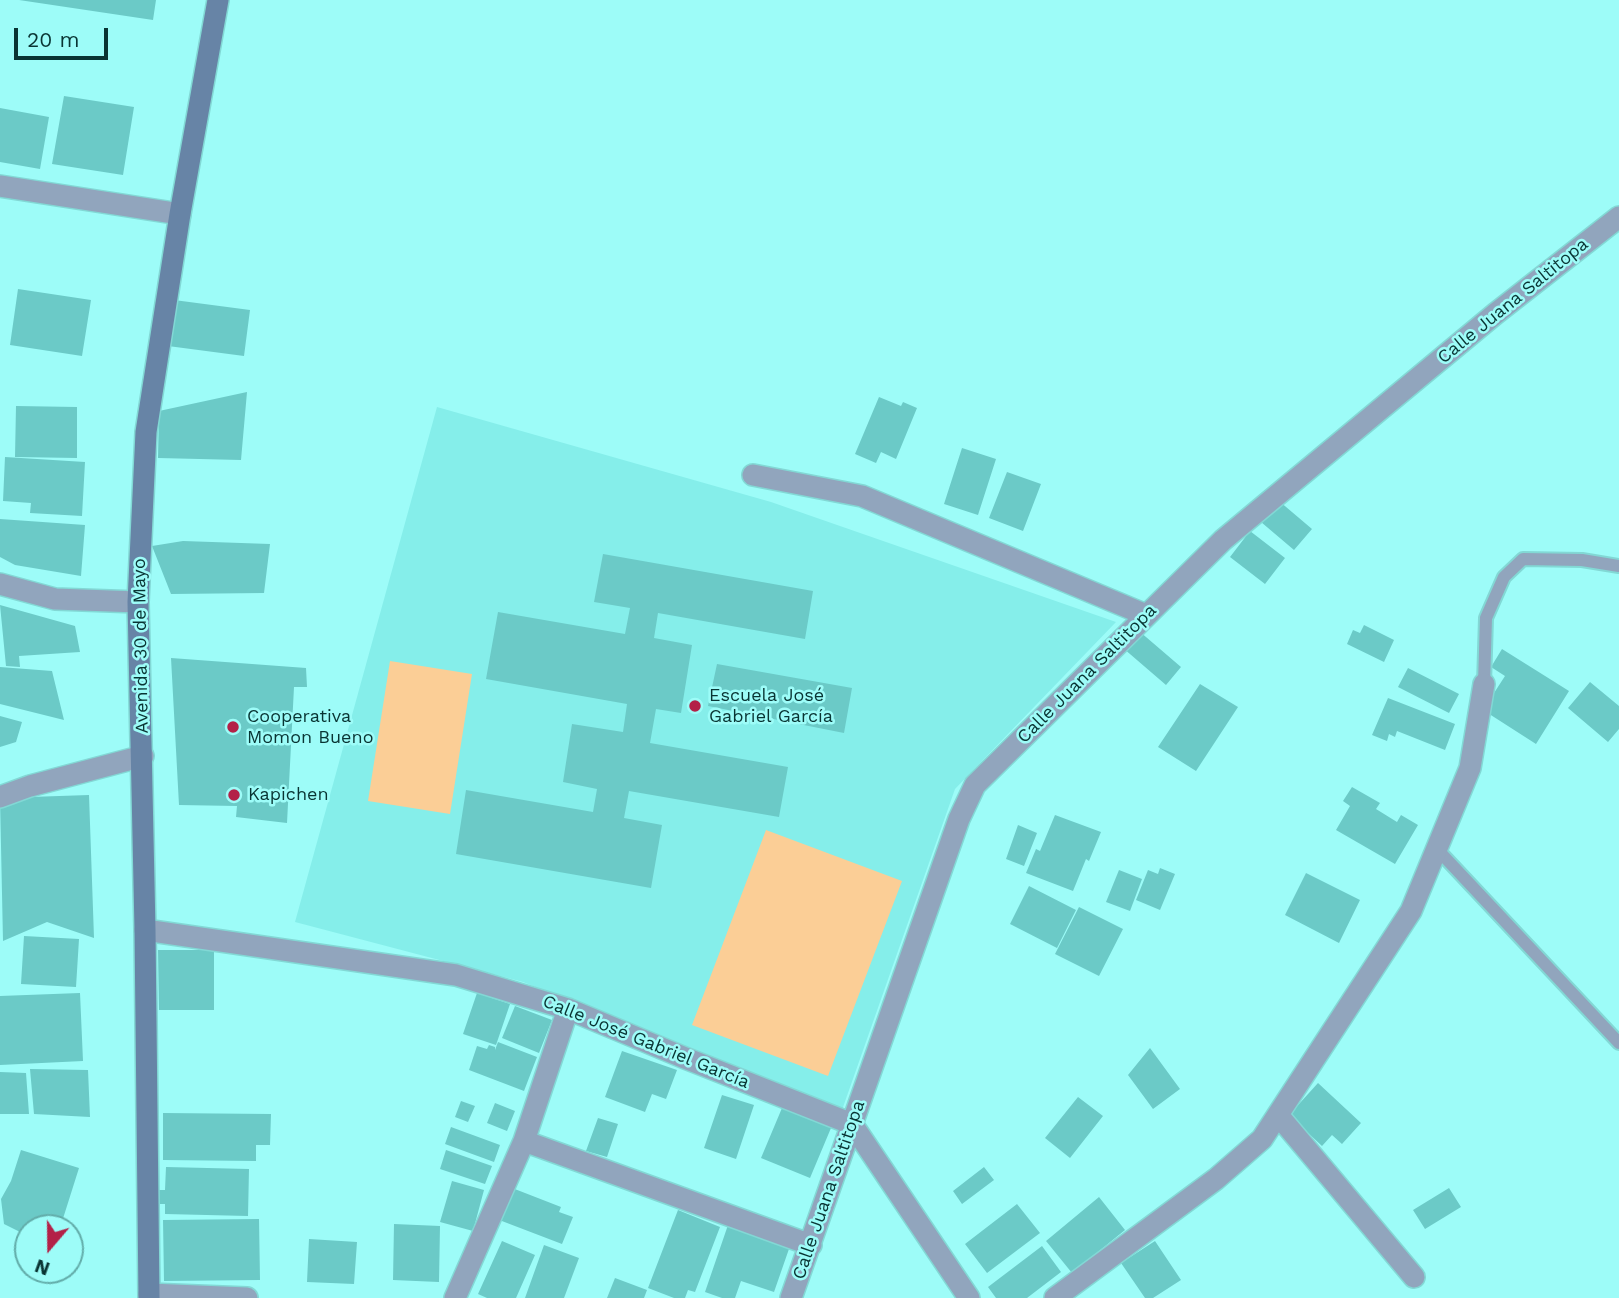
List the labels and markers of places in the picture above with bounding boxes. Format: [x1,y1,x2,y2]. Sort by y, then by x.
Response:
place label: Escuela José Gabriel García [709,685,833,728]
marker: Escuela José Gabriel García [687,698,703,714]
place label: Cooperativa Momon Bueno [247,706,373,748]
marker: Cooperativa Momon Bueno [225,719,241,735]
place label: Kapichen [248,784,329,806]
marker: Kapichen [226,787,242,803]

